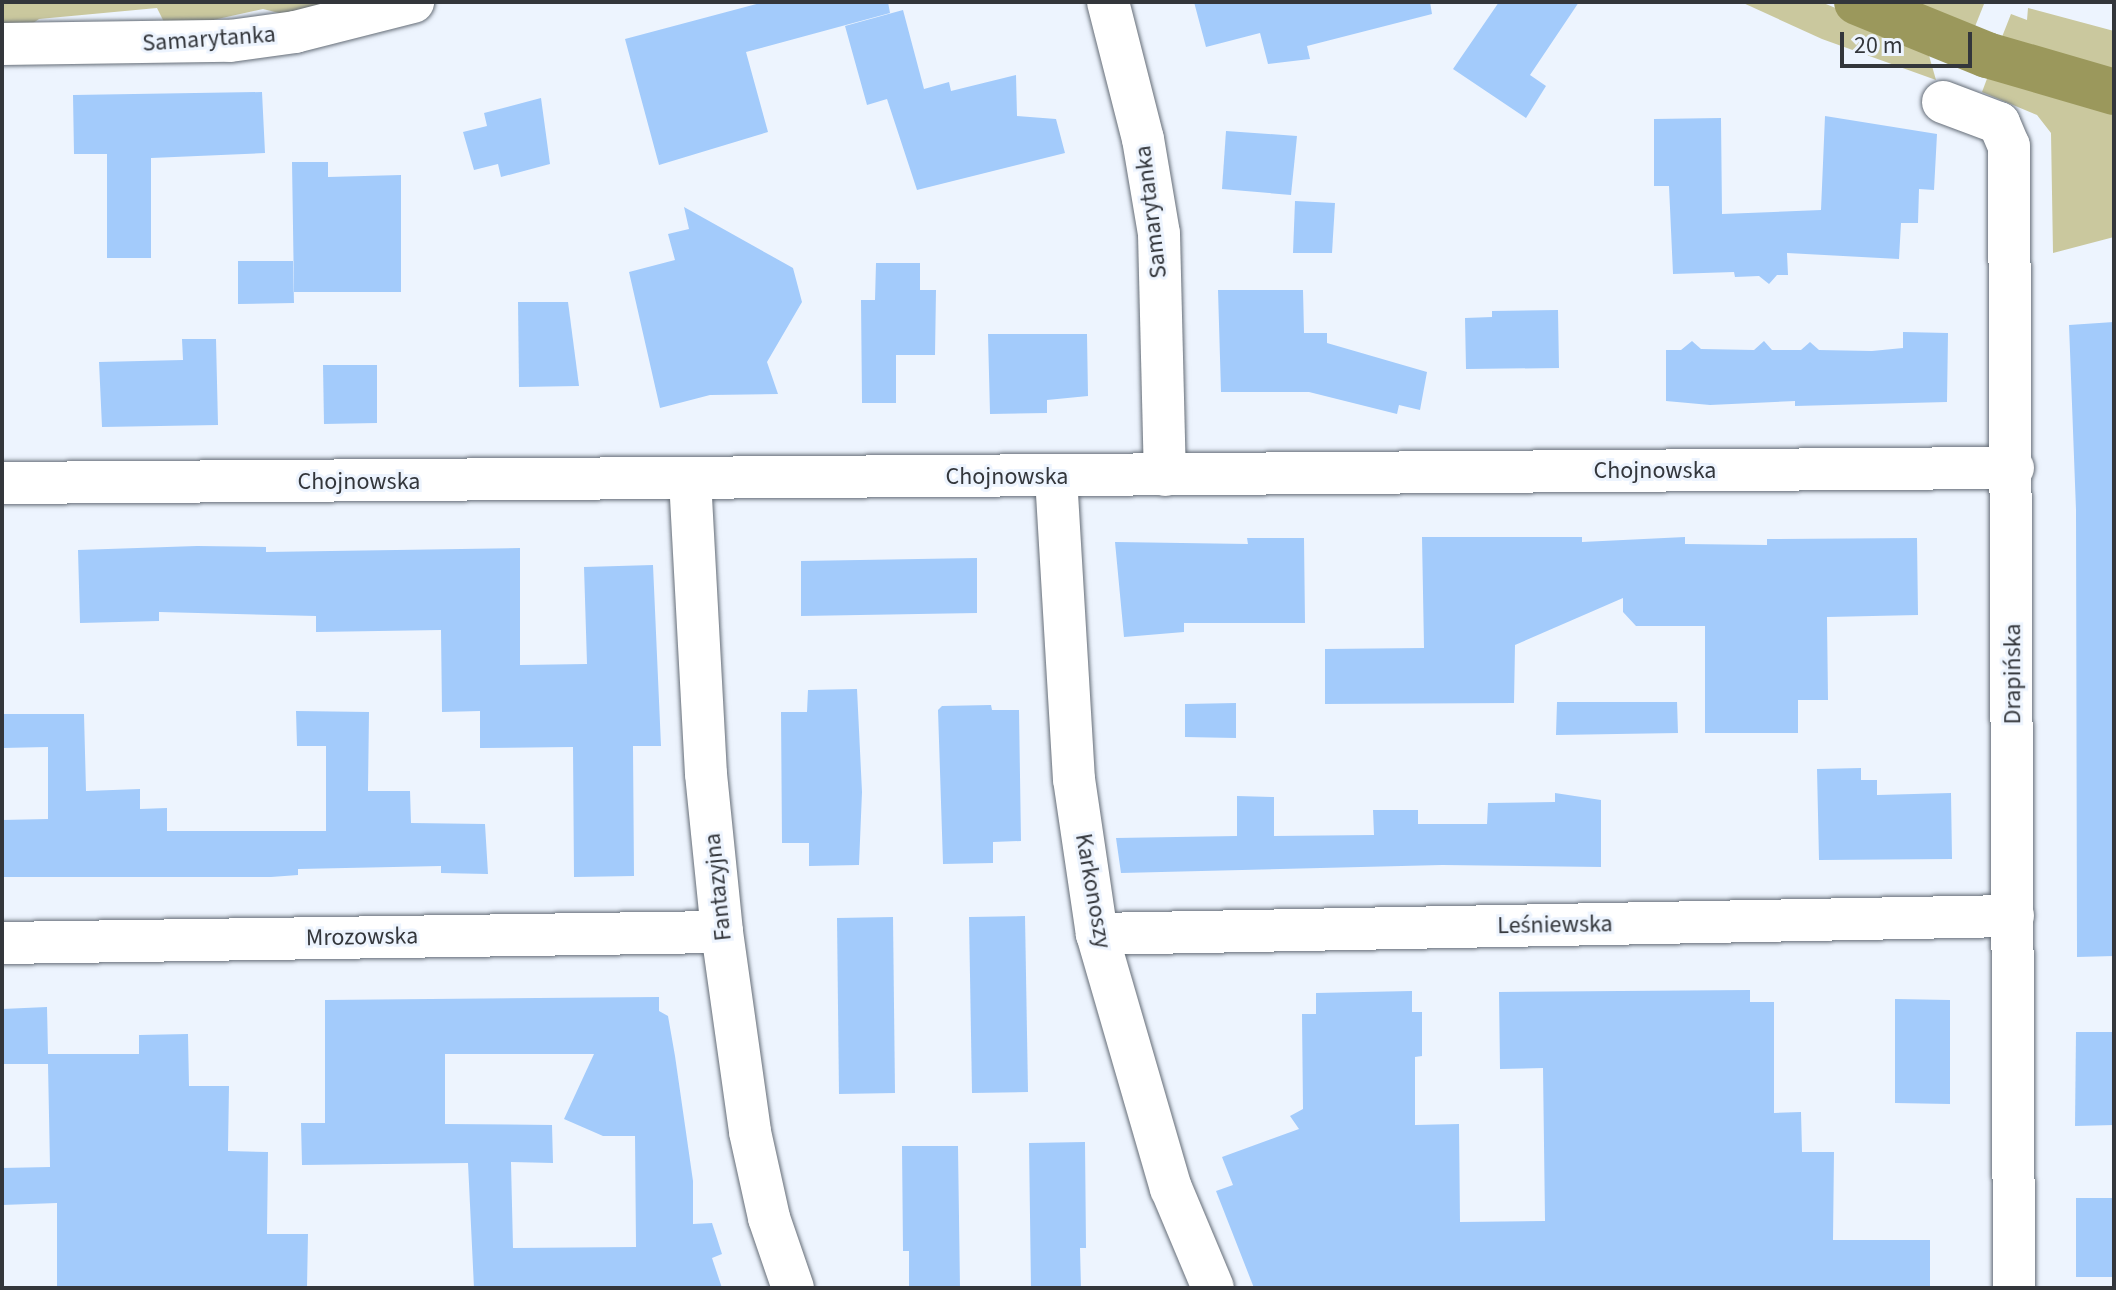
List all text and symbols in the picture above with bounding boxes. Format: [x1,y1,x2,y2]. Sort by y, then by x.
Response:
scale bar [1844,16,1976,66]
street label: Samarytanka [141,20,277,58]
text: 20 m [1854,28,1903,63]
street label: Samarytanka [1129,144,1173,280]
street label: Chojnowska [1594,457,1716,485]
street label: Chojnowska [946,463,1068,491]
street label: Chojnowska [298,468,420,496]
street label: Drapińska [1999,624,2027,724]
street label: Karkonoszy [1069,831,1117,951]
street label: Fantazyjna [698,832,738,942]
street label: Leśniewska [1497,910,1613,940]
street label: Mrozowska [306,922,418,952]

